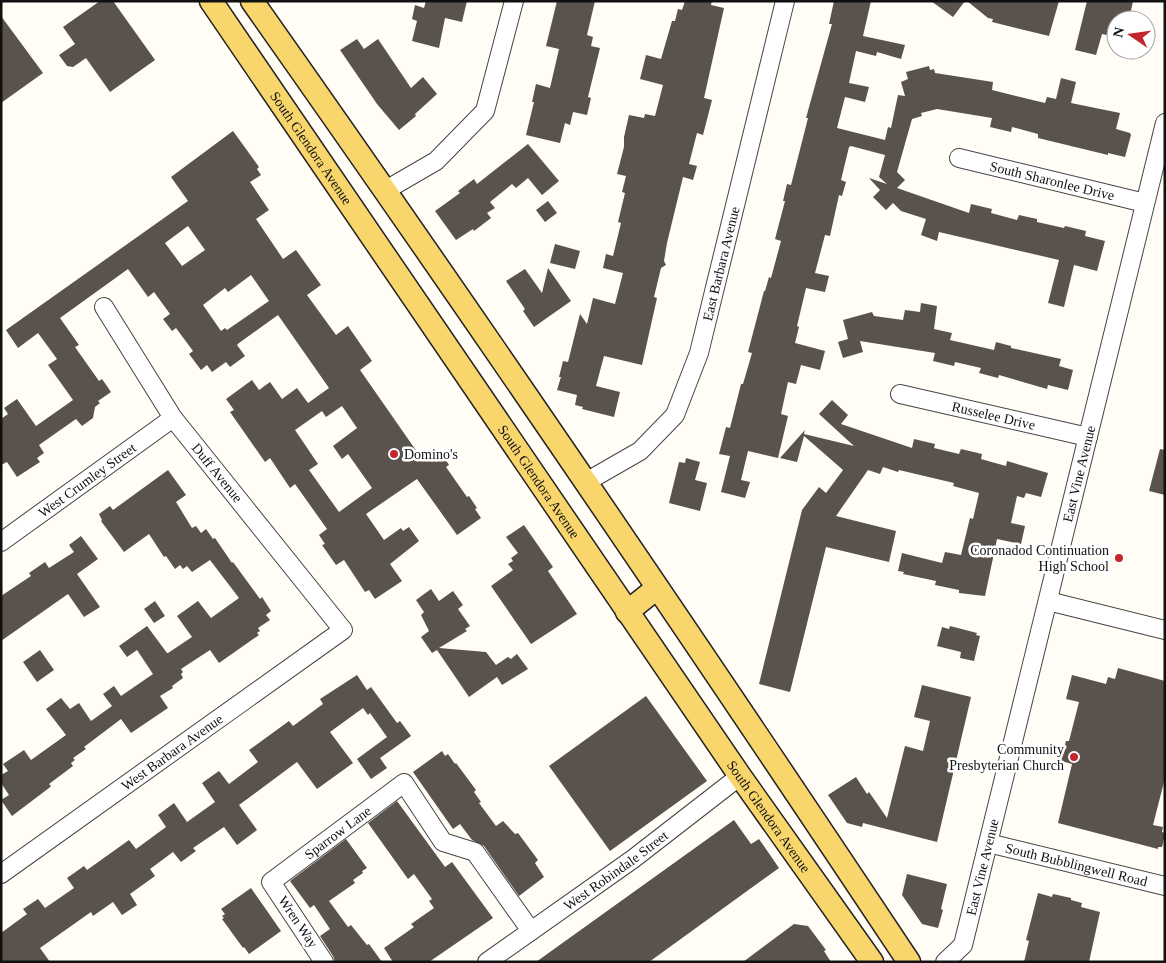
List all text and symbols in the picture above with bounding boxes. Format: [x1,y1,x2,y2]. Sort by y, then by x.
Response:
north arrow [1106,10,1156,60]
text: N [1110,26,1127,39]
street label: South Glendora Avenue [268,89,355,207]
street label: South Sharonlee Drive [989,158,1116,203]
street label: East Barbara Avenue [700,205,742,322]
street label: Russelee Drive [950,399,1037,432]
street label: South Glendora Avenue [495,422,583,541]
street label: East Vine Avenue [1060,424,1098,524]
street label: West Crumley Street [35,440,139,520]
street label: Duff Avenue [189,441,245,505]
place label: Domino's [404,447,458,462]
marker: Domino's [388,448,400,460]
place label: Coronadod Continuation High School [970,543,1109,574]
marker: Coronadod Continuation High School [1113,552,1125,564]
street label: West Barbara Avenue [118,711,225,793]
place label: Community Presbyterian Church [949,742,1064,773]
marker: Community Presbyterian Church [1068,751,1080,763]
street label: South Glendora Avenue [724,758,814,875]
street label: Sparrow Lane [301,803,374,862]
street label: East Vine Avenue [963,817,1001,917]
street label: West Robindale Street [561,827,671,913]
street label: South Bubblingwell Road [1004,840,1149,889]
street label: Wren Way [275,893,321,951]

